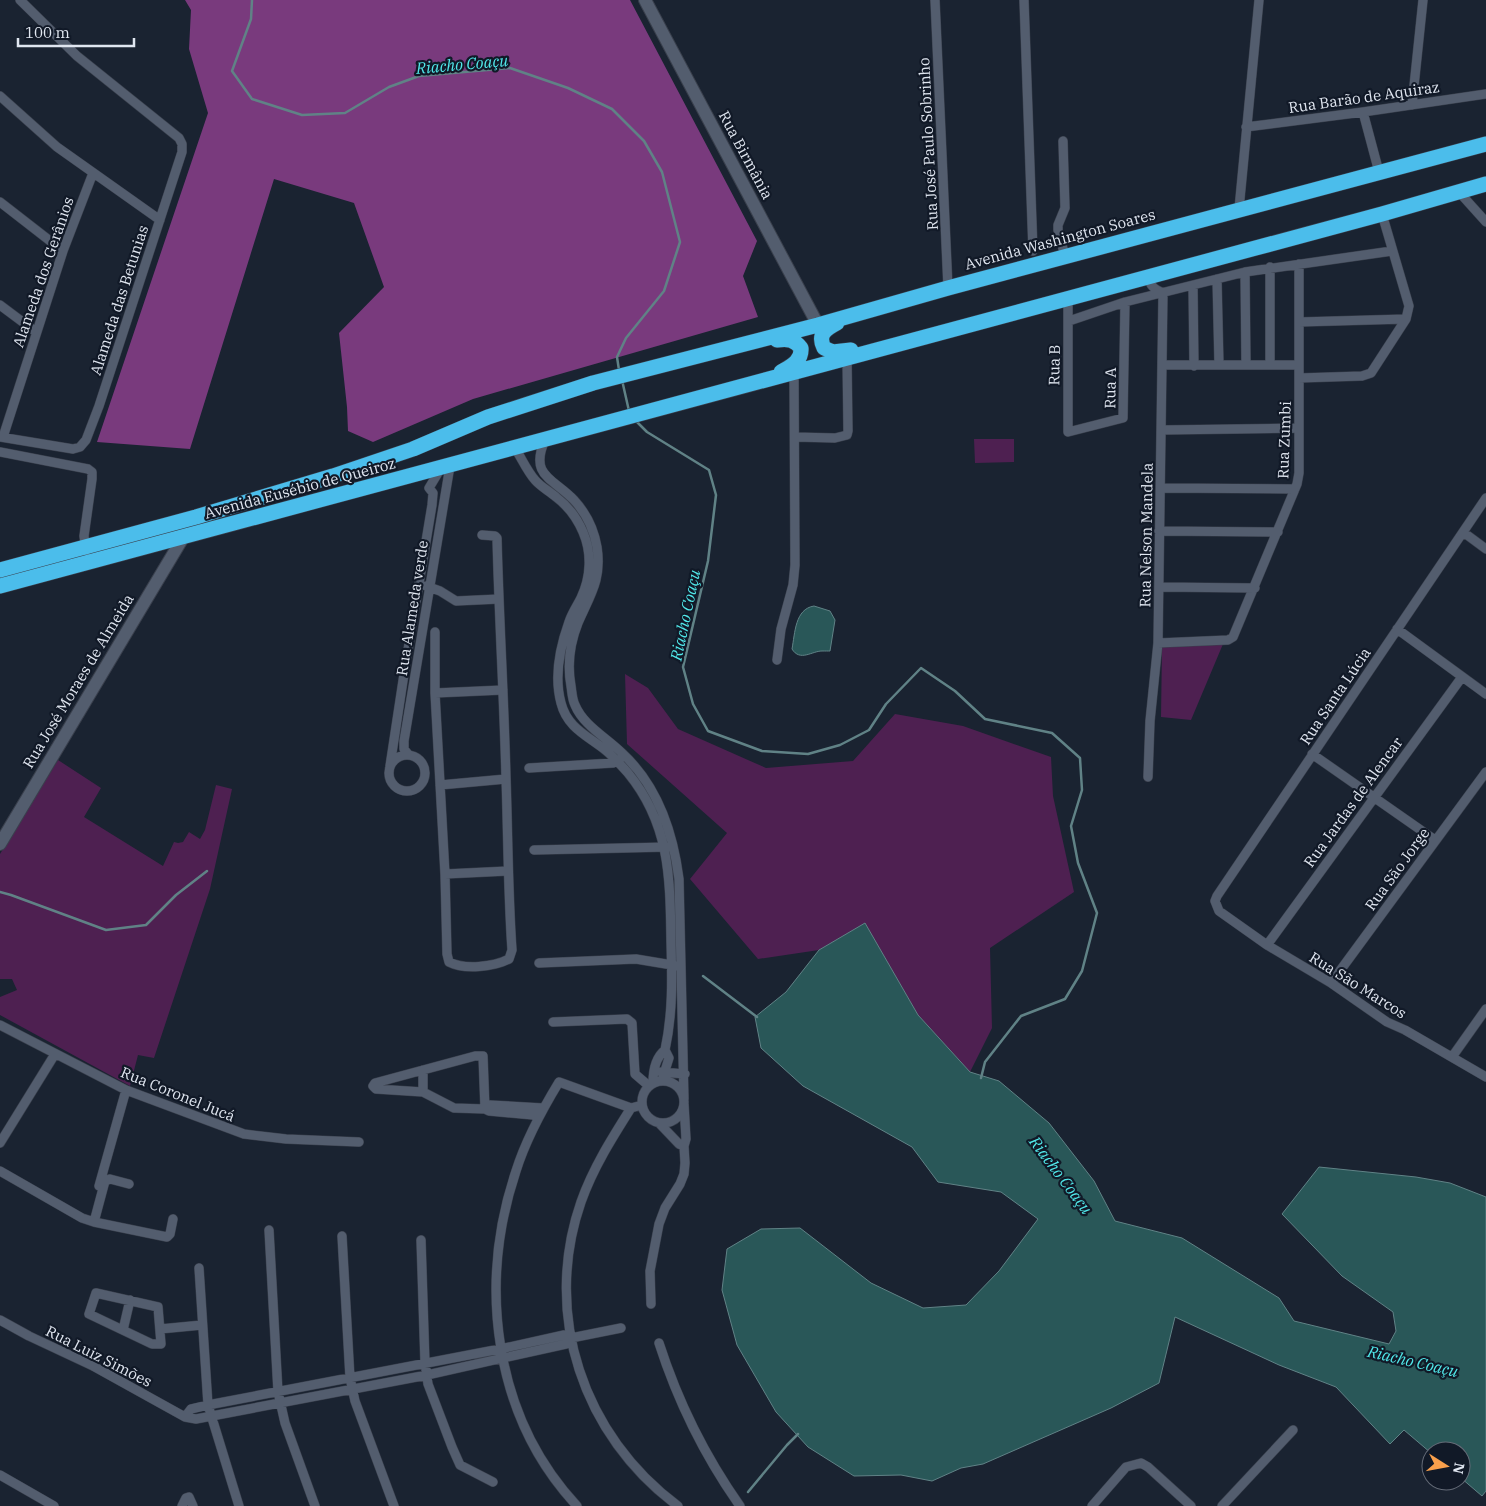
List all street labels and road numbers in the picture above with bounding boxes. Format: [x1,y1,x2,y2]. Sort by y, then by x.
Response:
street label: Rua José Paulo Sobrinho [914,57,942,231]
street label: Rua Barão de Aquiraz [1287,77,1441,117]
street label: Rua Birmânia [715,108,777,202]
street label: Alameda dos Gerânios [8,194,78,350]
street label: Avenida Washington Soares [963,204,1157,274]
street label: Alameda das Betunias [86,223,152,377]
street label: Rua B [1044,344,1064,386]
street label: Rua A [1100,367,1120,409]
street label: Rua Zumbi [1273,401,1295,479]
street label: Avenida Eusébio de Queiroz [202,453,398,523]
street label: Rua Nelson Mandela [1135,463,1157,607]
street label: Rua Alameda verde [392,539,432,677]
street label: Rua José Moraes de Almeida [18,590,138,772]
street label: Rua Santa Lúcia [1295,644,1375,748]
street label: Rua Jardas de Alencar [1299,733,1407,871]
street label: Rua São Jorge [1361,824,1433,914]
street label: Rua São Marcos [1306,947,1410,1023]
street label: Rua Coronel Jucá [118,1062,238,1126]
street label: Rua Luiz Simões [43,1321,155,1391]

